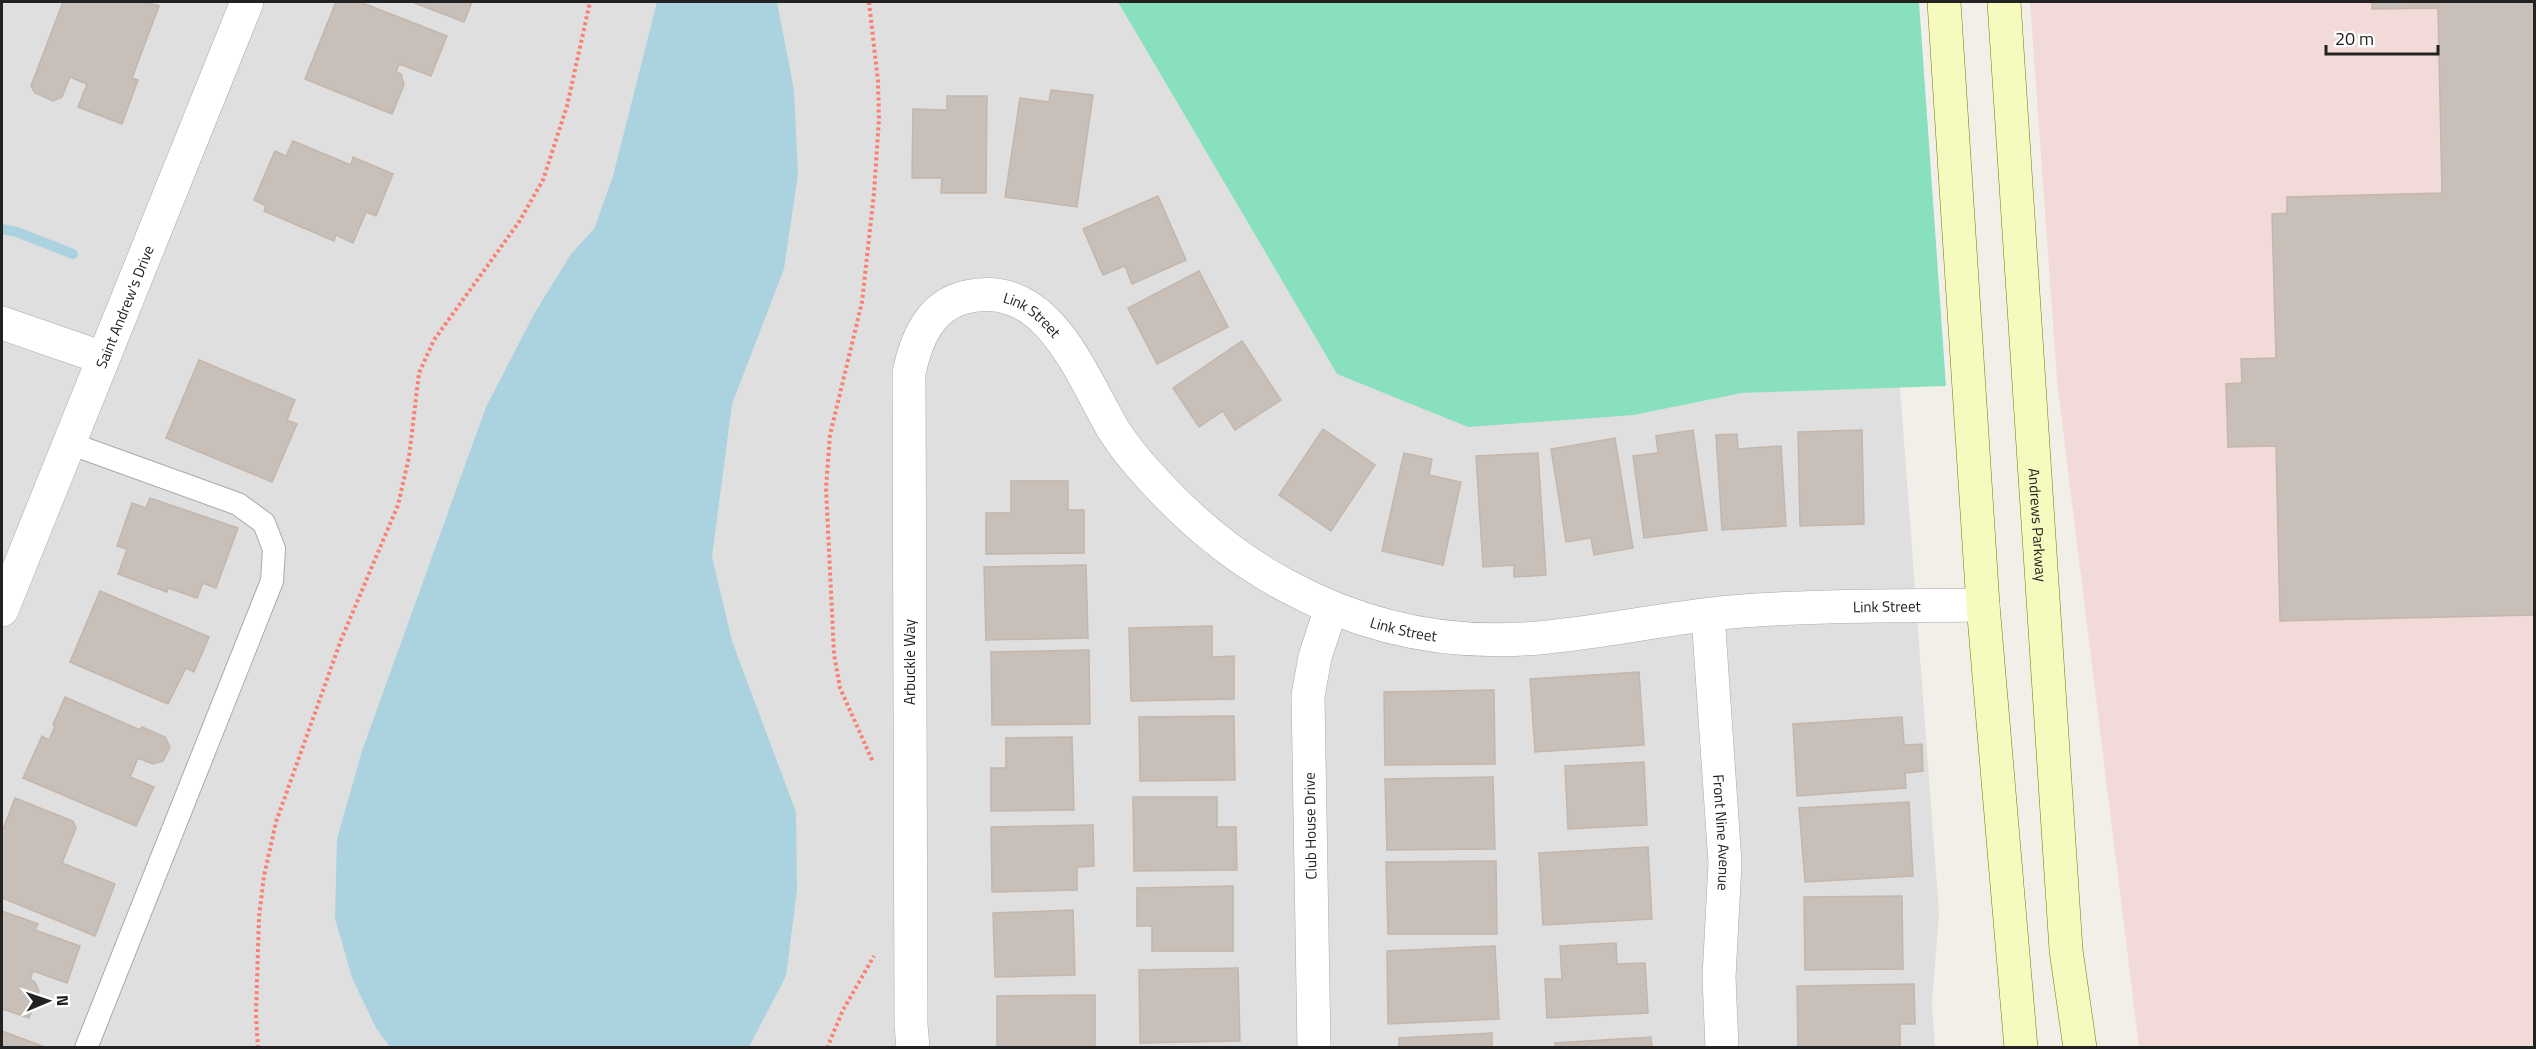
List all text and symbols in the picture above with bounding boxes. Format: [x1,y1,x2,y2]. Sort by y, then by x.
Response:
scale bar [2326,18,2438,56]
text: 20 m [2335,25,2374,52]
street label: Saint Andrew's Drive [89,242,159,372]
street label: Link Street [1001,285,1067,343]
street label: Andrews Parkway [2023,467,2053,583]
street label: Link Street [1853,594,1921,618]
street label: Link Street [1367,610,1439,647]
street label: Arbuckle Way [898,619,921,705]
street label: Club House Drive [1298,772,1322,880]
street label: Front Nine Avenue [1707,774,1737,891]
north arrow [18,971,78,1031]
text: N [51,995,75,1006]

